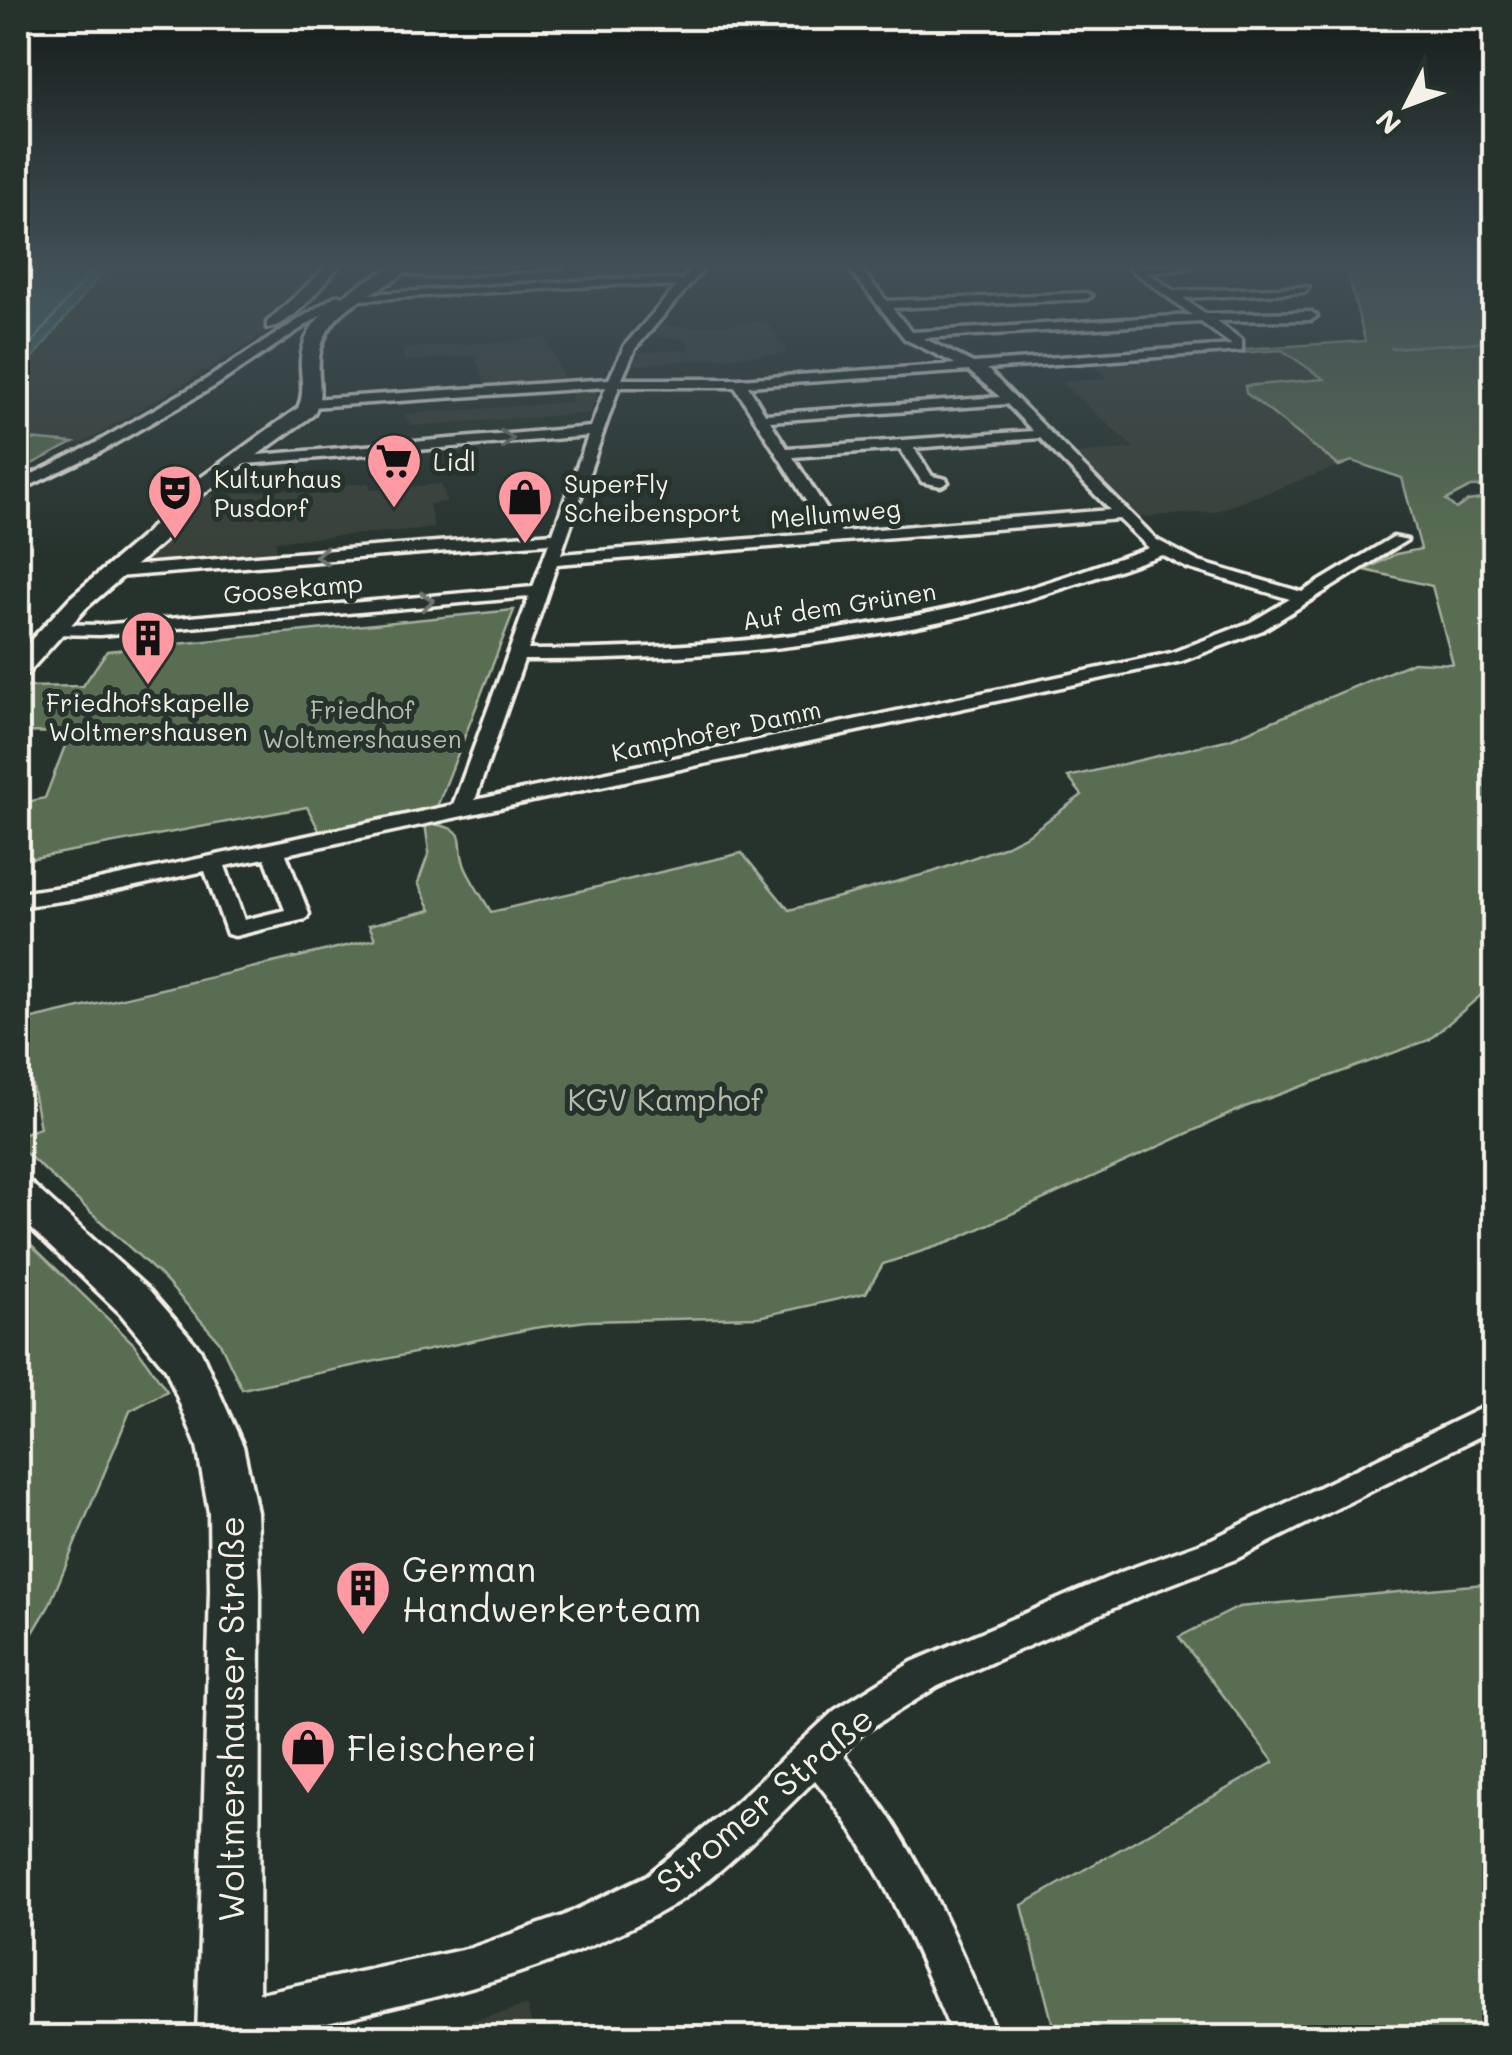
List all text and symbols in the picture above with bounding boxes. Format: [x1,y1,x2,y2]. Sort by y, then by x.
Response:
north arrow [1357,55,1457,155]
text: N [1367,102,1408,142]
one-way arrow [499,428,515,450]
supermarket icon: Lidl [364,431,424,510]
place label: Lidl [433,445,476,477]
theatre icon: Kulturhaus Pusdorf [145,462,205,541]
place label: Kulturhaus Pusdorf [214,462,342,523]
shop icon: SuperFly Scheibensport [495,467,555,546]
place label: SuperFly Scheibensport [564,467,741,528]
street label: Mellumweg [768,491,902,535]
one-way arrow [314,545,330,567]
street label: Goosekamp [222,566,364,610]
street label: Auf dem Grünen [740,574,938,636]
one-way arrow [420,590,436,612]
building icon: Friedhofskapelle Woltmershausen [118,608,178,687]
place label: Friedhofskapelle Woltmershausen [46,686,250,747]
street label: Kamphofer Damm [608,692,824,768]
park label: Friedhof Woltmershausen [263,693,461,754]
park label: KGV Kamphof [567,1079,764,1119]
street label: Woltmershauser Straße [207,1516,253,1922]
place label: German Handwerkerteam [402,1545,701,1631]
building icon: German Handwerkerteam [333,1558,393,1637]
street label: Stromer Straße [646,1695,882,1903]
shop icon: Fleischerei [278,1717,338,1796]
place label: Fleischerei [347,1724,537,1770]

